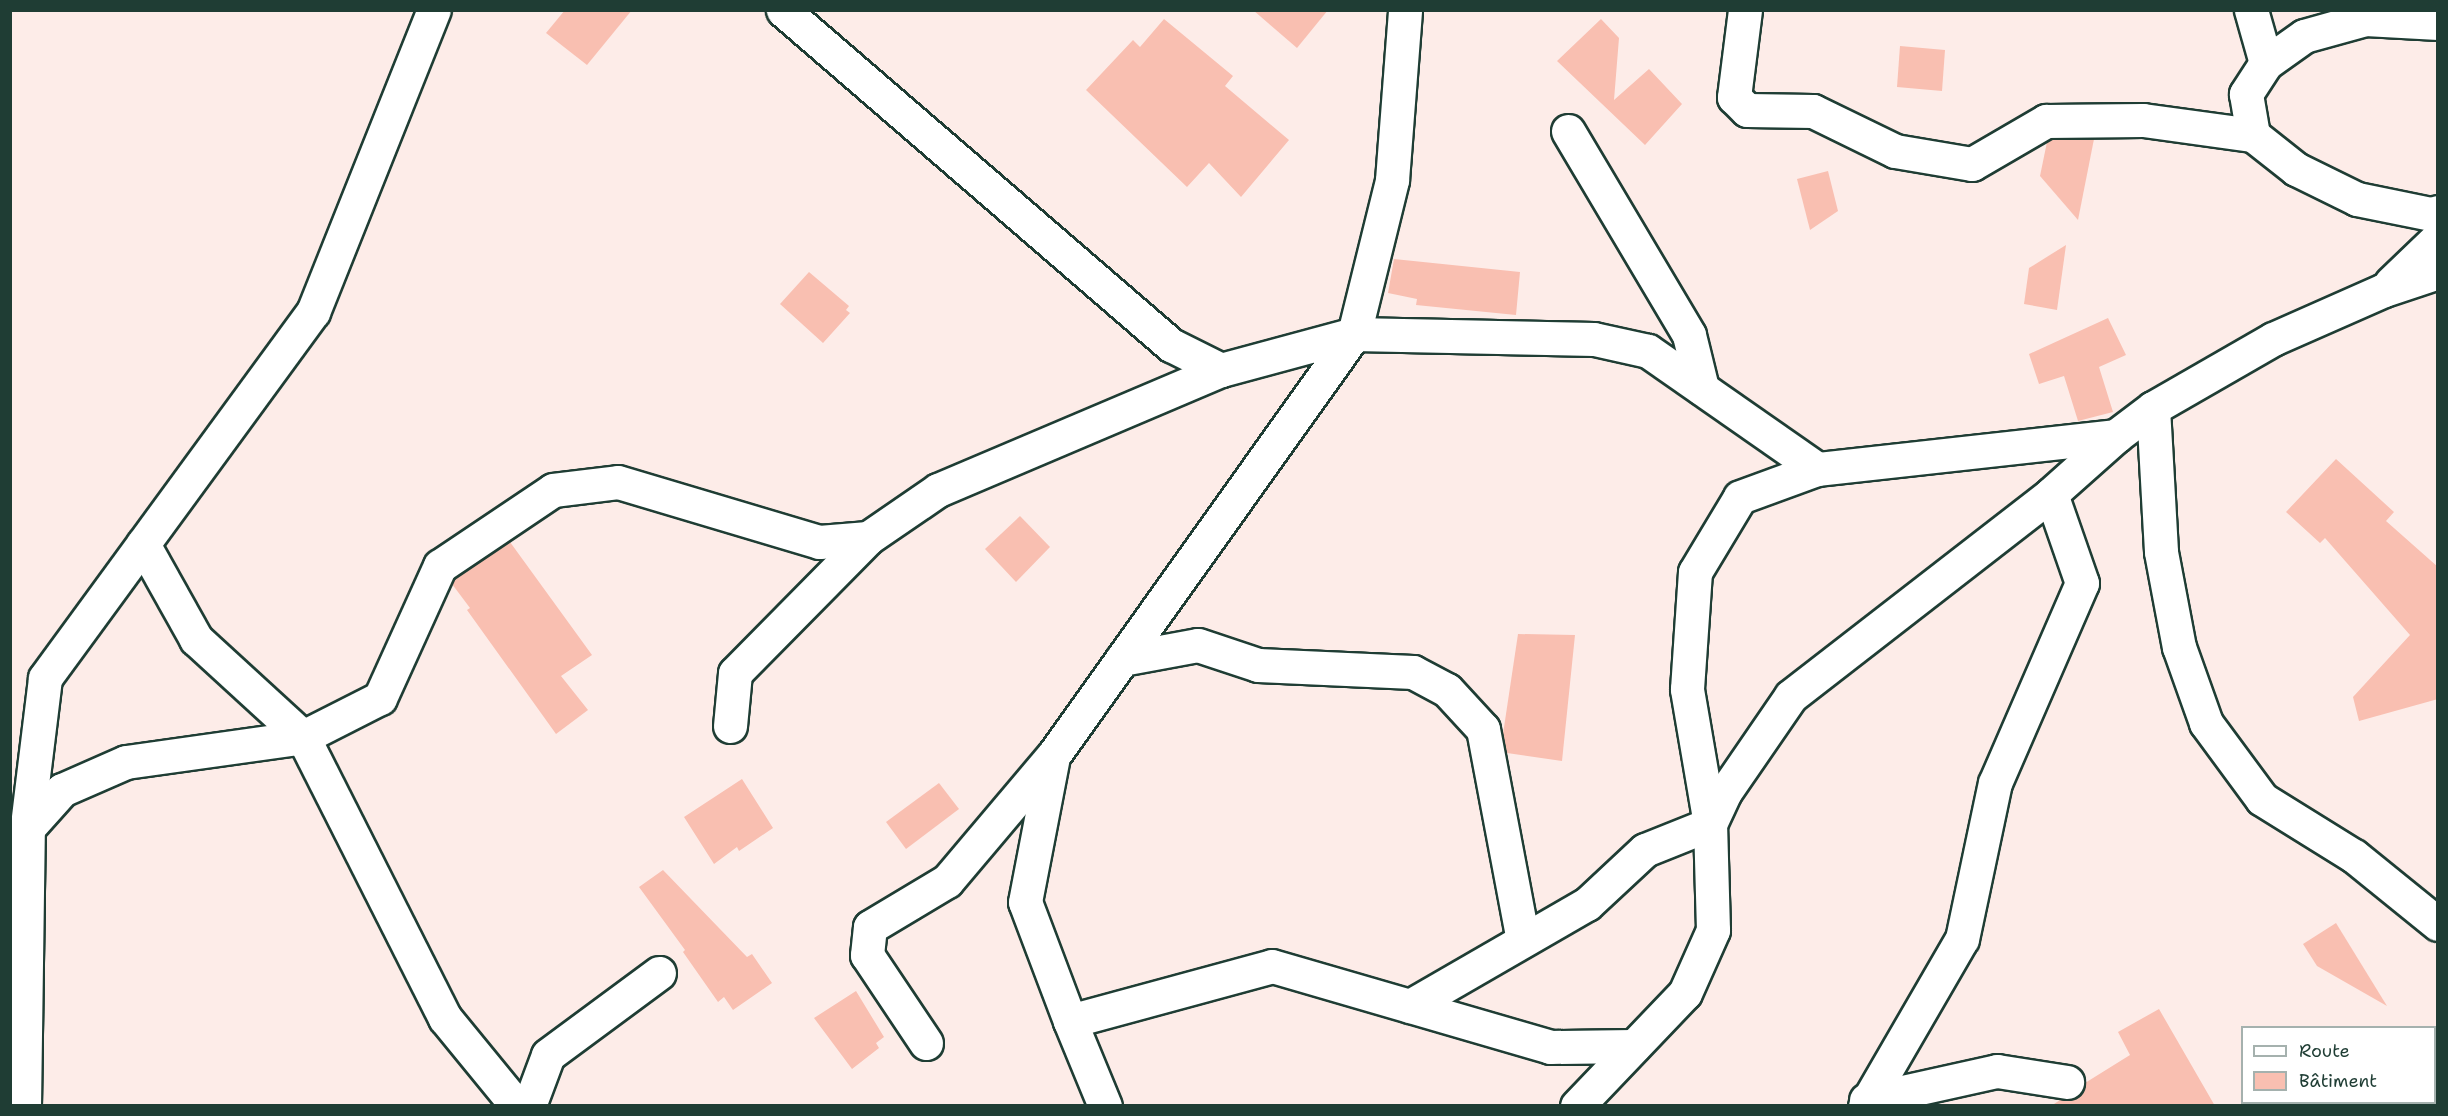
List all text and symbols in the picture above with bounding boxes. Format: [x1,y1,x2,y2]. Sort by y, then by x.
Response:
legend [2241,1026,2436,1104]
text: Route [2299,1039,2350,1063]
text: Bâtiment [2299,1069,2377,1093]

